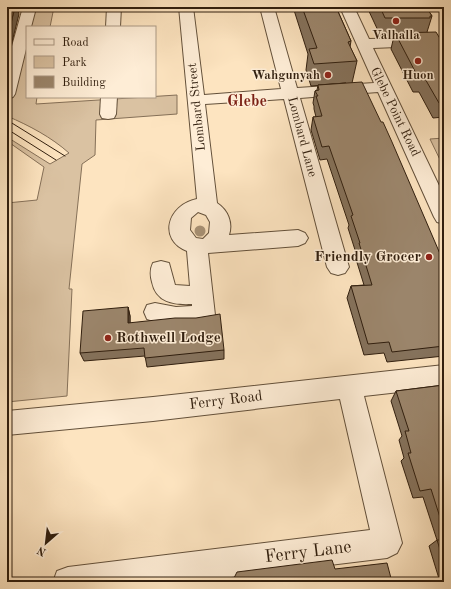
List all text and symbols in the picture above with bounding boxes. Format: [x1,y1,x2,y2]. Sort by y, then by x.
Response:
marker: Valhalla [391,16,401,26]
legend [26,26,156,98]
place label: Valhalla [372,29,420,42]
text: Road [62,37,89,49]
marker: Huon [413,56,423,66]
text: Park [62,57,87,69]
street label: Lombard Street [186,62,208,152]
street label: Glebe Point Road [368,65,422,159]
place label: Wahgunyah [252,69,320,82]
place label: Huon [402,69,434,82]
marker: Wahgunyah [323,70,333,80]
text: Building [62,77,106,89]
district label: Glebe [227,94,267,110]
street label: Lombard Lane [285,95,319,179]
place label: Friendly Grocer [314,250,421,265]
marker: Friendly Grocer [424,252,434,262]
place label: Rothwell Lodge [116,331,221,346]
marker: Rothwell Lodge [103,333,113,343]
street label: Ferry Road [188,389,264,413]
north arrow [26,523,66,563]
street label: Ferry Lane [264,538,352,566]
text: N [35,543,48,557]

